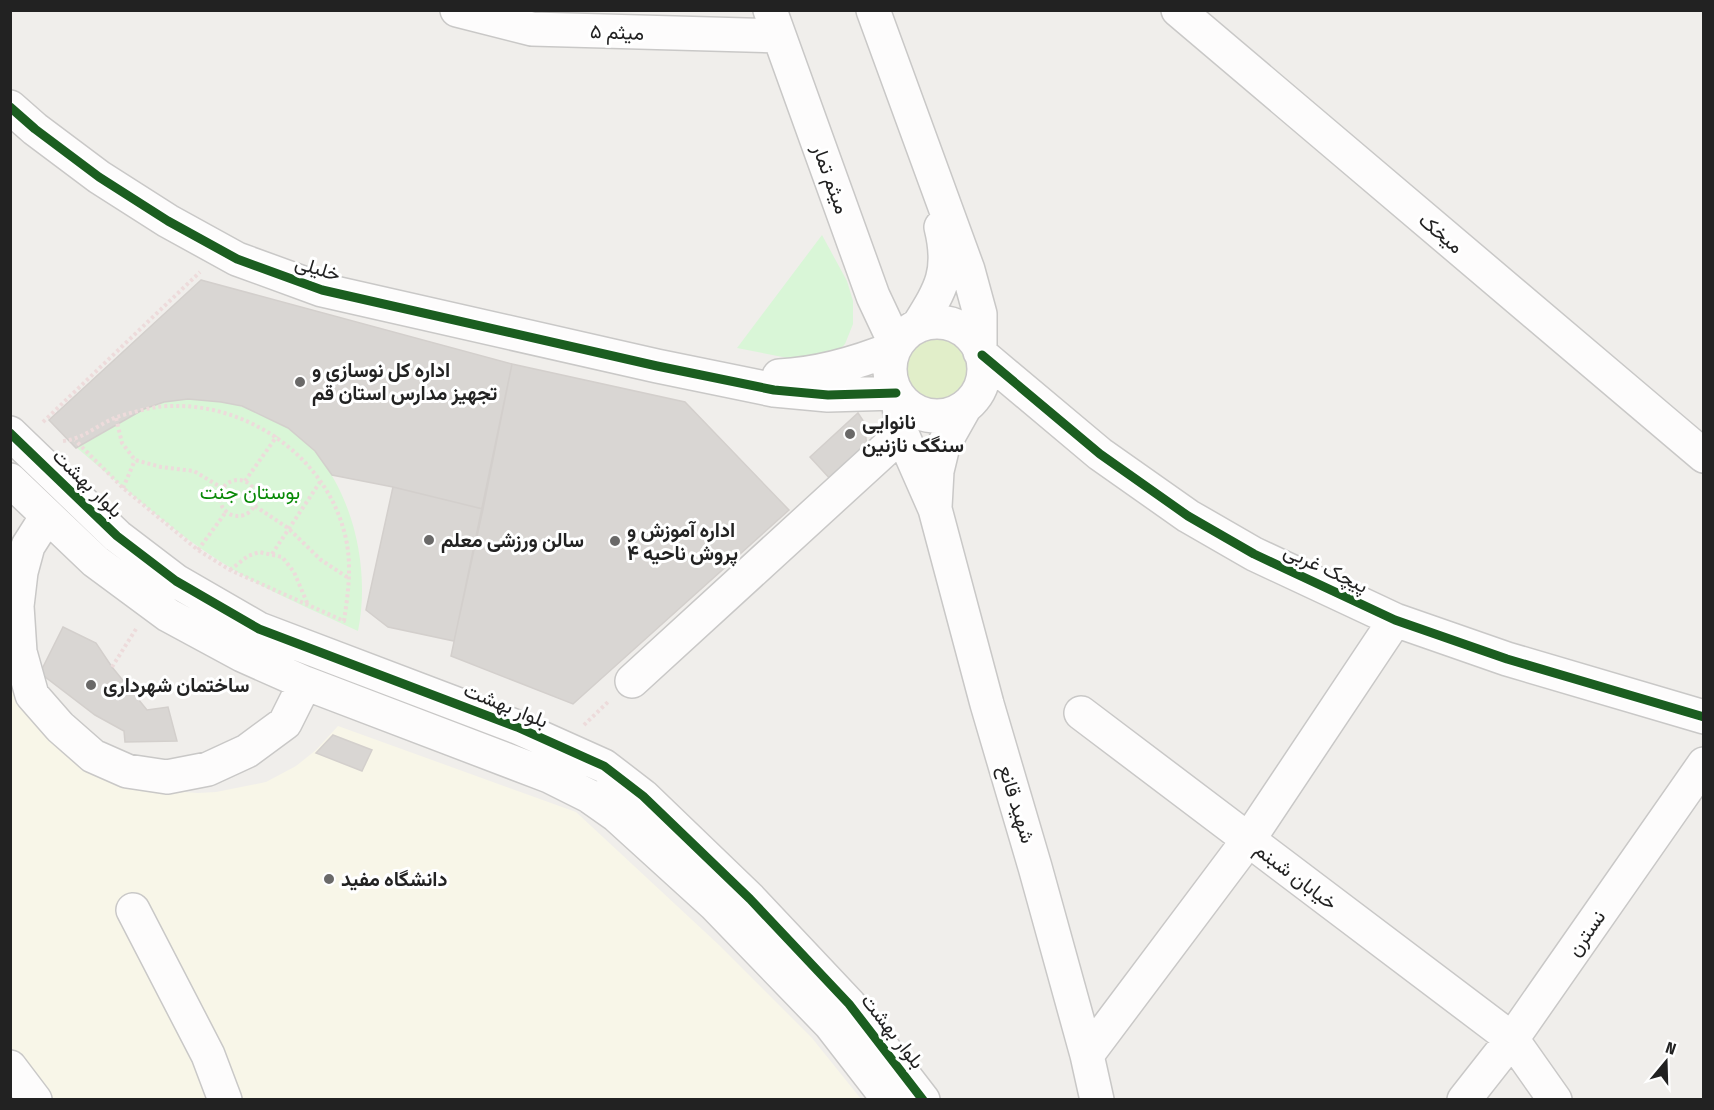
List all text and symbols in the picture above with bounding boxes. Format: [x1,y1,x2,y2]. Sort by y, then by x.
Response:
street label: میثم ۵ [589,19,645,46]
street label: میثم تمار [806,140,855,217]
street label: میخک [1414,208,1468,258]
street label: خلیلی [292,250,344,286]
place label: اداره کل نوسازی و تجهیز مدارس استان قم [312,358,497,406]
marker: اداره کل نوسازی و تجهیز مدارس استان قم [293,375,307,389]
place label: نانوایی سنگک نازنین [862,410,964,458]
marker: نانوایی سنگک نازنین [843,427,857,441]
street label: بلوار بهشت [47,444,128,523]
park label: بوستان جنت [200,480,300,505]
place label: اداره آموزش و پروش ناحیه ۴ [627,518,738,567]
place label: سالن ورزشی معلم [441,528,584,553]
marker: سالن ورزشی معلم [422,533,436,547]
marker: اداره آموزش و پروش ناحیه ۴ [608,534,622,548]
street label: پیچک غربی [1279,538,1372,600]
place label: ساختمان شهرداری [103,673,249,698]
street label: بلوار بهشت [460,677,552,734]
marker: ساختمان شهرداری [84,678,98,692]
street label: شهید قانع [992,762,1040,847]
street label: خیابان شبنم [1249,837,1342,916]
place label: دانشگاه مفید [341,867,447,891]
marker: دانشگاه مفید [322,872,336,886]
street label: نسترن [1562,905,1611,961]
street label: بلوار بهشت [855,989,930,1074]
north arrow [1636,1032,1696,1092]
text: N [1663,1038,1678,1059]

